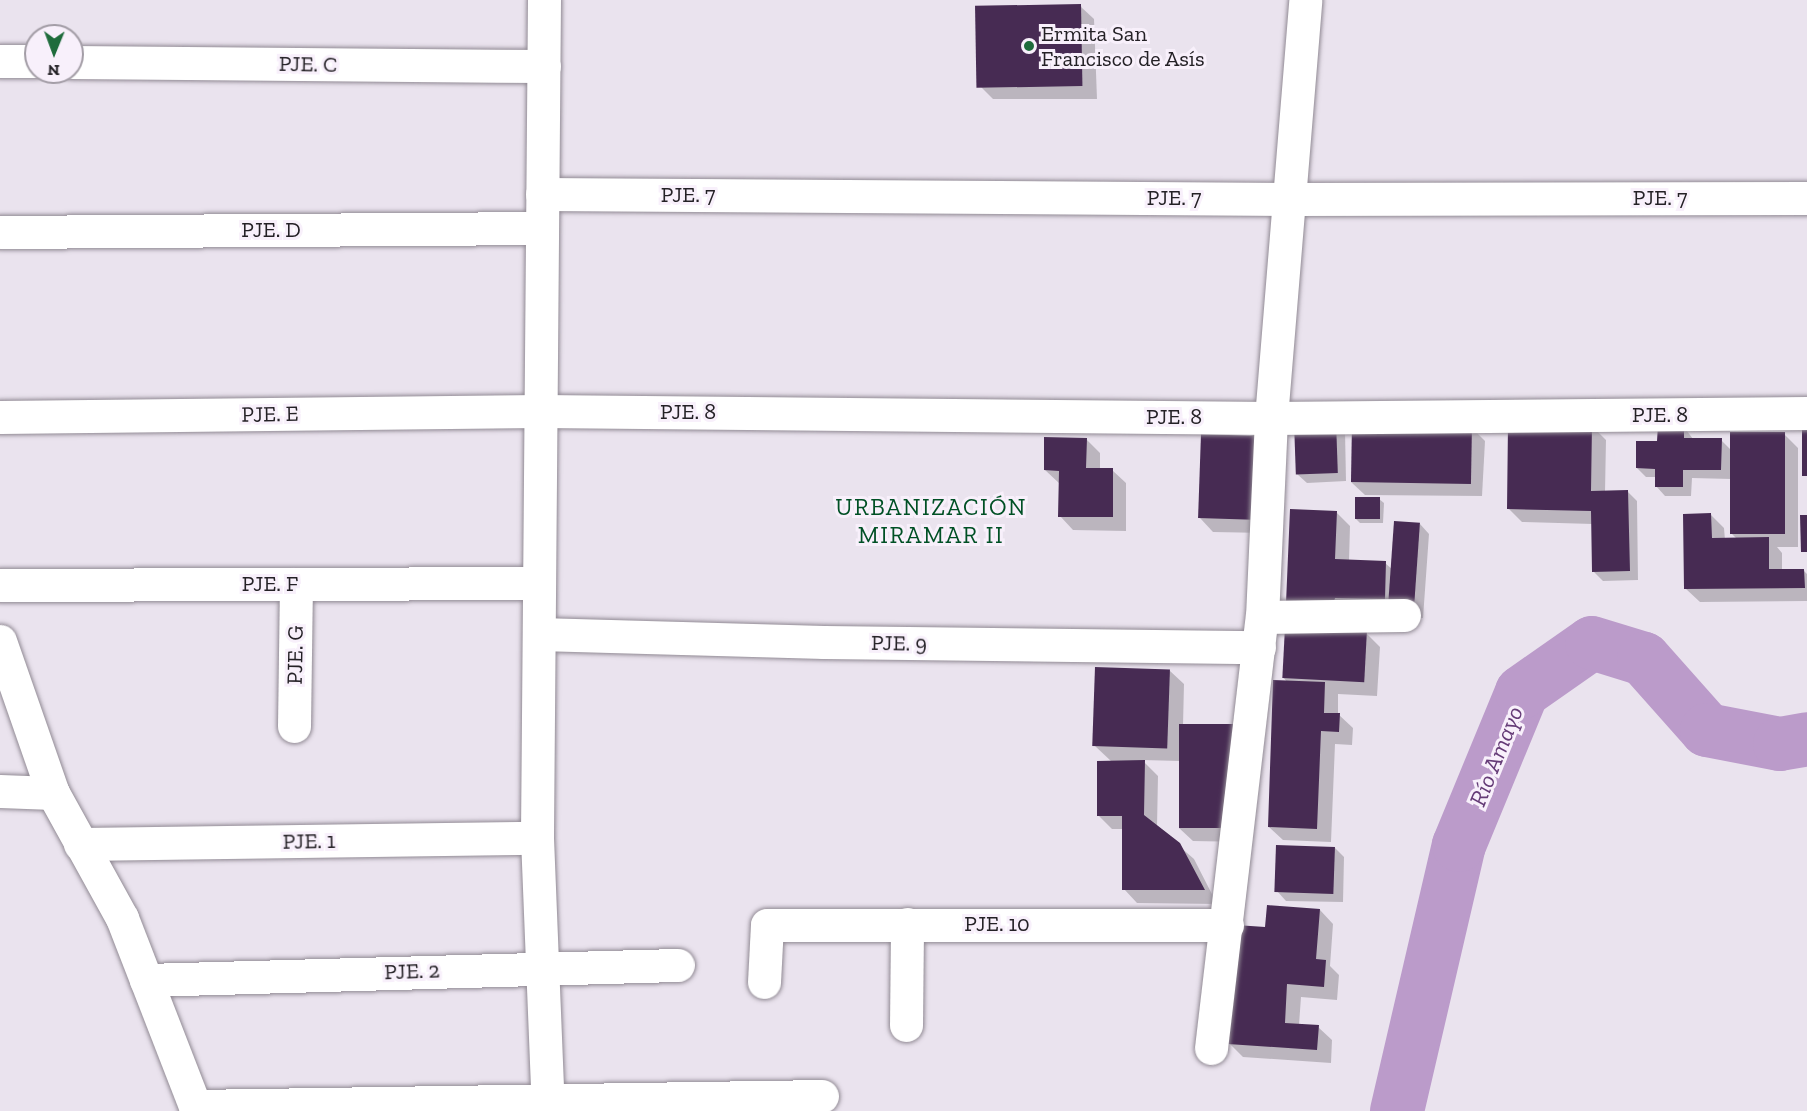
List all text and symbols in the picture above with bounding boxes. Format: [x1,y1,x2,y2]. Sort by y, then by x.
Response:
place label: Ermita San Francisco de Asís [1041,20,1205,72]
north arrow [24,24,84,84]
marker: Ermita San Francisco de Asís [1022,39,1036,53]
street label: PJE. C [279,50,337,78]
text: N [47,61,60,80]
street label: PJE. 7 [661,182,715,208]
street label: PJE. 7 [1147,185,1201,211]
street label: PJE. 7 [1633,185,1687,211]
street label: PJE. D [241,217,301,243]
street label: PJE. 8 [660,399,716,425]
street label: PJE. E [241,400,299,428]
street label: PJE. 8 [1632,402,1688,428]
street label: PJE. 8 [1146,404,1202,430]
district label: URBANIZACIÓN MIRAMAR II [835,493,1027,549]
street label: PJE. F [242,571,298,597]
street label: PJE. G [281,625,309,685]
street label: PJE. 9 [871,629,927,657]
water label: Río Amayo [1463,701,1529,811]
street label: PJE. 1 [282,827,336,855]
street label: PJE. 10 [964,911,1030,937]
street label: PJE. 2 [384,957,440,985]

